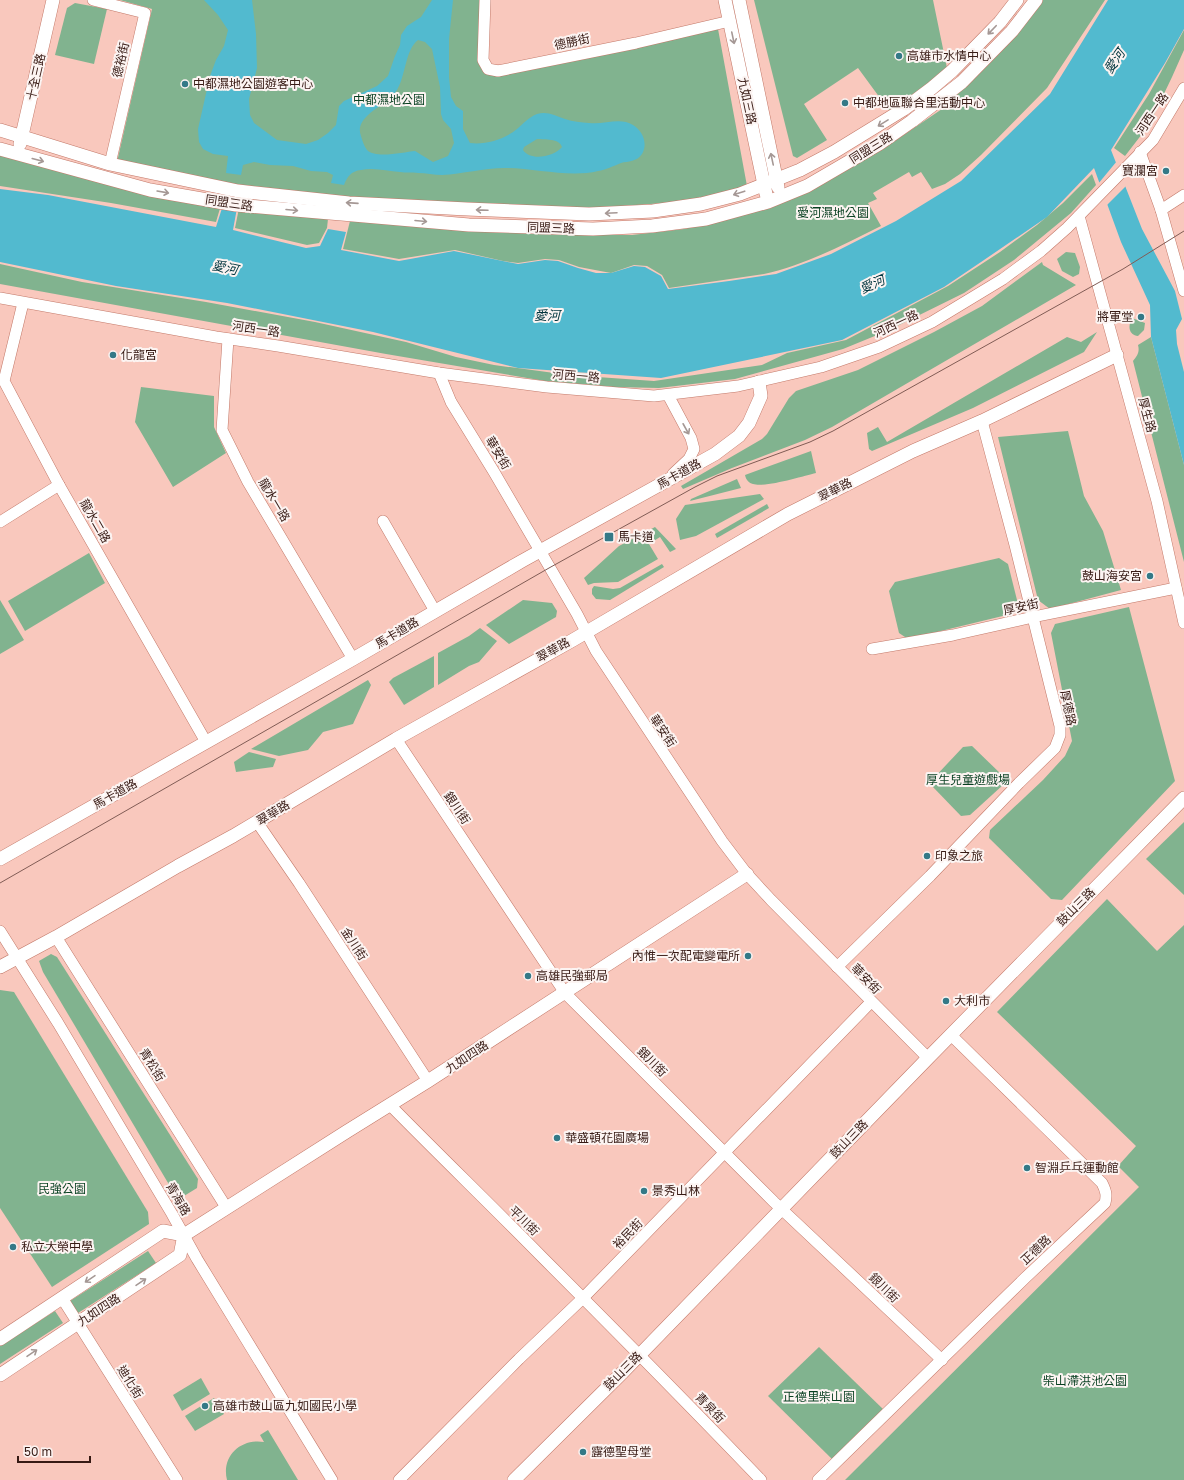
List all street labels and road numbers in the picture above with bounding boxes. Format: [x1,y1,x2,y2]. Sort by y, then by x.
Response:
street label: 德勝街 [553,30,591,53]
street label: 德裕街 [109,41,132,79]
street label: 十全三路 [23,52,48,102]
street label: 九如三路 [735,76,760,126]
street label: 河西一路 [1132,90,1171,138]
street label: 同盟三路 [846,128,895,167]
street label: 同盟三路 [204,192,254,213]
street label: 同盟三路 [527,219,575,236]
street label: 河西一路 [871,307,921,340]
street label: 河西一路 [231,318,281,339]
street label: 河西一路 [551,366,601,385]
street label: 厚生路 [1136,396,1159,434]
street label: 華安街 [483,433,514,472]
street label: 馬卡道路 [654,455,703,492]
street label: 龍水一路 [256,475,293,524]
street label: 翠華路 [815,475,854,504]
street label: 龍水二路 [77,496,114,545]
street label: 厚安街 [1002,595,1040,618]
street label: 馬卡道路 [372,614,421,651]
street label: 翠華路 [533,634,572,665]
street label: 厚德路 [1057,689,1080,727]
street label: 華安街 [647,712,680,750]
street label: 馬卡道路 [90,775,139,812]
street label: 銀川街 [441,789,474,827]
street label: 翠華路 [253,797,292,828]
street label: 鼓山三路 [1053,884,1098,929]
street label: 金川街 [338,925,371,963]
street label: 華安街 [848,960,884,997]
street label: 九如四路 [443,1037,491,1076]
street label: 銀川街 [634,1044,670,1080]
street label: 青松街 [137,1045,168,1084]
street label: 鼓山三路 [827,1116,871,1161]
street label: 青海路 [163,1179,194,1218]
street label: 平川街 [506,1203,543,1239]
street label: 裕民街 [610,1215,646,1252]
street label: 正德路 [1017,1232,1054,1267]
street label: 銀川街 [866,1270,903,1306]
street label: 九如四路 [75,1290,123,1329]
street label: 鼓山三路 [600,1348,645,1393]
street label: 迪化街 [115,1362,146,1401]
street label: 青泉街 [692,1389,728,1426]

